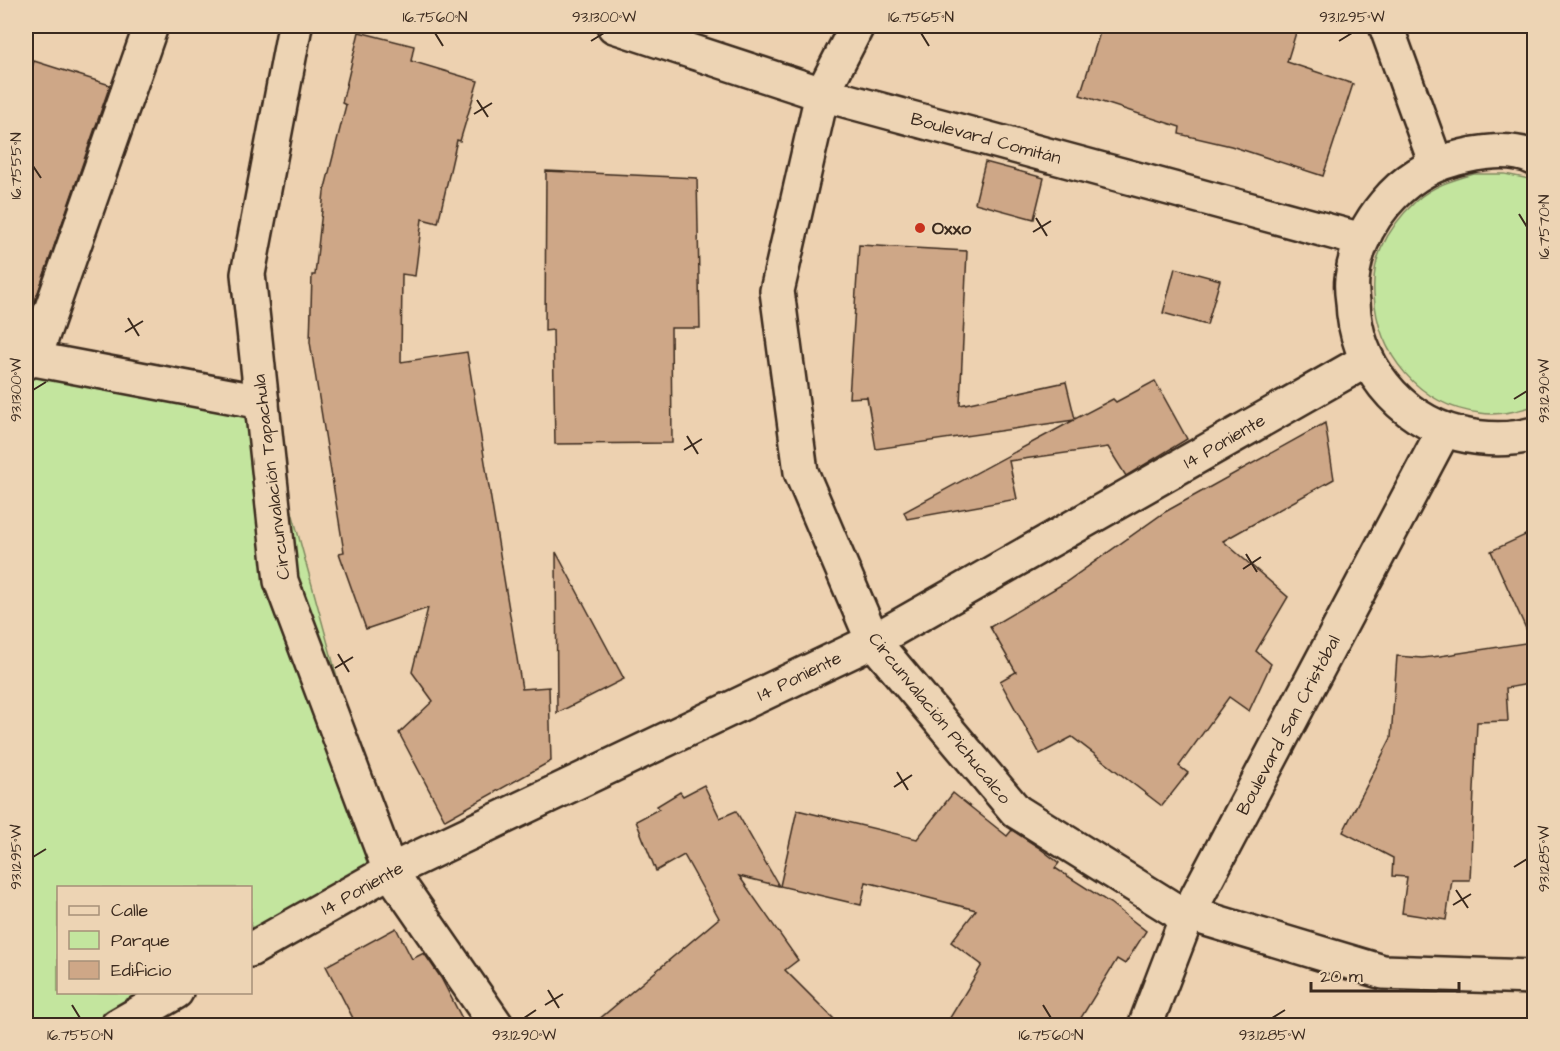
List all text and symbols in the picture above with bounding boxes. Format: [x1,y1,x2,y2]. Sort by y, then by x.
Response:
text: 16.7560°N [403,7,467,28]
text: 93.1300°W [572,7,636,28]
text: 16.7565°N [888,7,954,28]
text: 93.1295°W [1319,7,1385,28]
street label: Boulevard Comitán [908,106,1064,171]
text: 16.7555°N [6,132,27,200]
text: 16.7570°N [1534,195,1555,259]
place label: Oxxo [932,216,972,241]
marker: Oxxo [913,221,927,235]
text: 93.1300°W [6,358,27,422]
text: 93.1290°W [1534,359,1555,423]
street label: Circunvalación Tapachula [246,373,297,581]
street label: 14 Poniente [1179,408,1270,475]
street label: Circunvalación Pichucalco [862,627,1017,809]
street label: Boulevard San Cristóbal [1230,631,1347,820]
street label: 14 Poniente [753,645,846,708]
text: 93.1295°W [6,824,27,890]
text: 93.1285°W [1534,826,1555,892]
street label: 14 Poniente [316,855,408,921]
legend [57,886,252,994]
text: Calle [111,898,149,923]
text: Parque [111,928,170,953]
scale bar [1311,955,1460,993]
text: Edificio [111,958,171,983]
text: 20 m [1320,964,1363,989]
text: 16.7550°N [47,1025,113,1046]
text: 93.1290°W [492,1025,556,1046]
text: 16.7560°N [1019,1025,1083,1046]
text: 93.1285°W [1239,1025,1305,1046]

